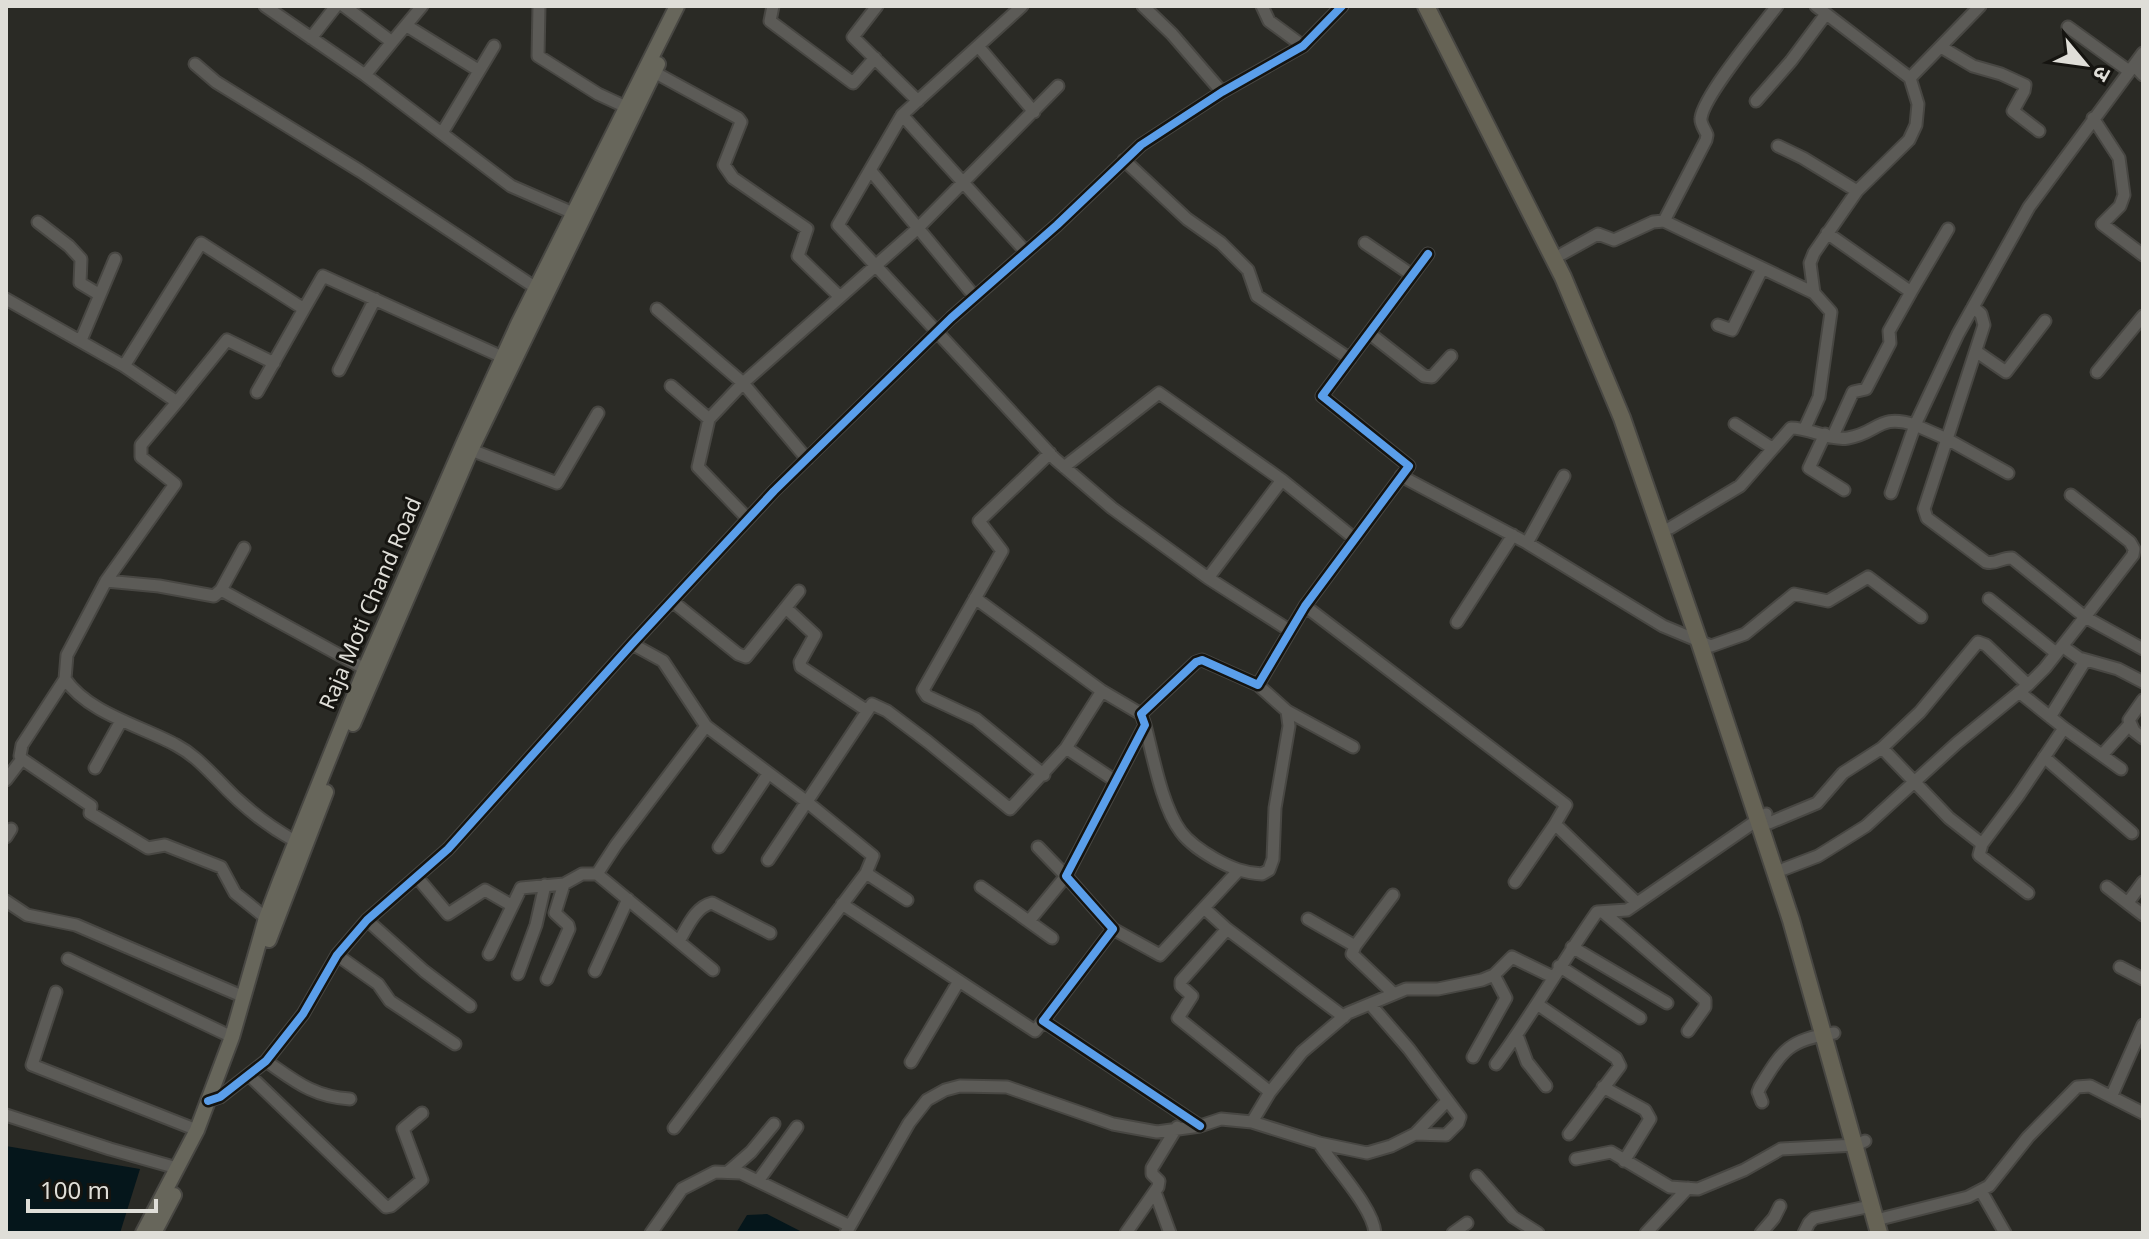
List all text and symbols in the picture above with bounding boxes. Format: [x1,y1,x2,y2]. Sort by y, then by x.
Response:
north arrow [2045,24,2125,104]
text: उ [2087,61,2120,88]
street label: Raja Moti Chand Road [311,492,427,713]
scale bar [28,1163,156,1213]
text: 100 m [40,1173,110,1206]

